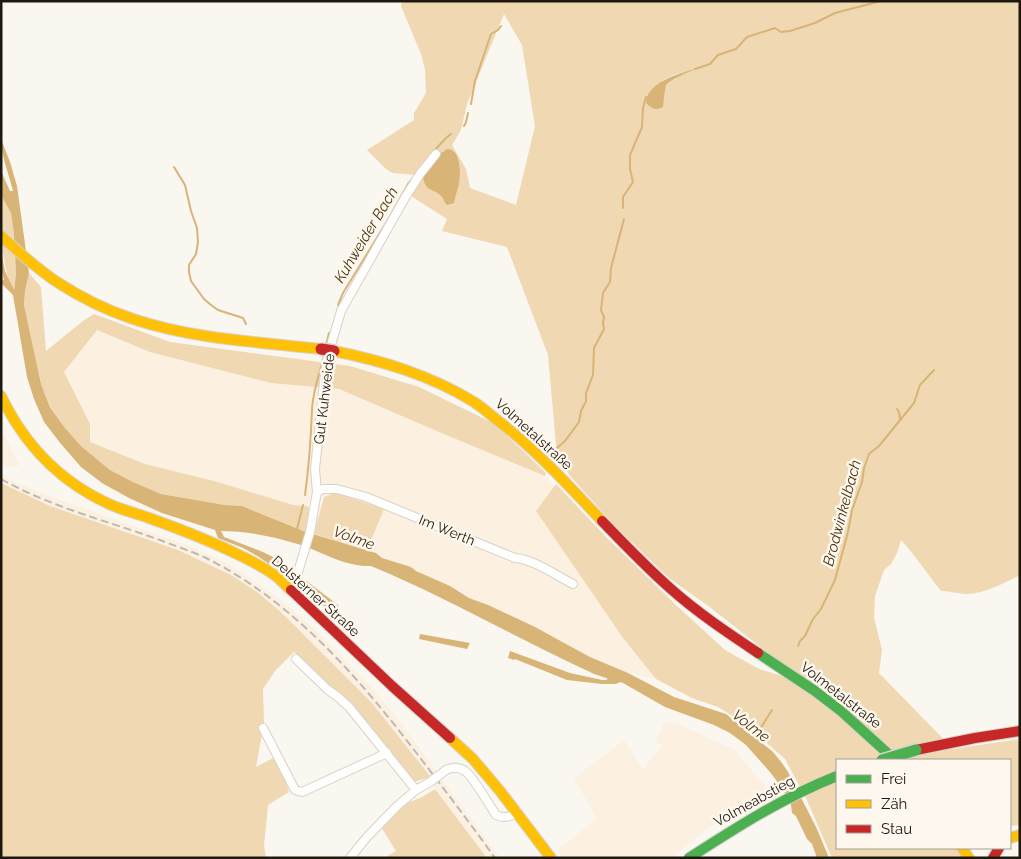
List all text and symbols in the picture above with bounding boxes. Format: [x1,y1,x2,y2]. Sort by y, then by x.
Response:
water label: Kuhweider Bach [330,184,402,286]
street label: Gut Kuhweide [311,353,337,445]
street label: Volmetalstraße [492,395,576,473]
water label: Brodwinkelbach [819,458,865,568]
street label: Im Werth [417,512,477,548]
water label: Volme [331,522,377,554]
street label: Delsterner Straße [269,552,363,640]
street label: Volmetalstraße [798,659,884,731]
water label: Volme [729,706,773,746]
legend [836,759,1011,849]
text: Frei [881,770,906,788]
street label: Volmeabstieg [711,772,797,830]
text: Zäh [881,795,907,813]
text: Stau [881,820,912,838]

